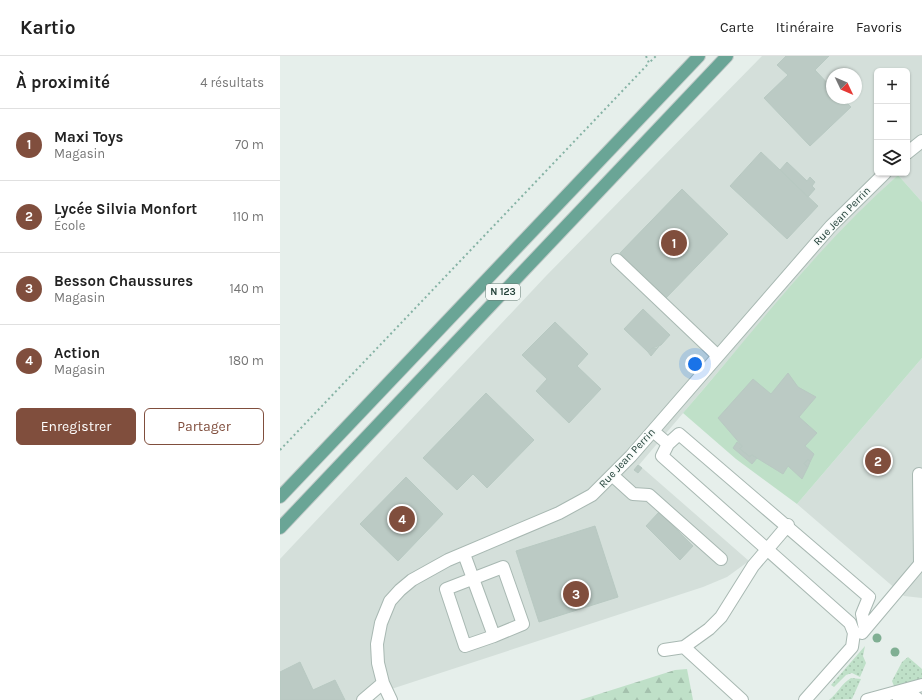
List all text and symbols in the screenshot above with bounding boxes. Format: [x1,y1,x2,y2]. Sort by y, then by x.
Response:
text: Kartio [20,17,75,39]
text: Carte [720,19,754,36]
text: Itinéraire [776,19,834,36]
text: Favoris [856,19,902,36]
north arrow [826,68,862,104]
map controls [874,68,910,176]
button: + [874,68,910,104]
text: À proximité [16,72,110,92]
text: 4 résultats [200,75,264,90]
button: − [874,104,910,140]
text: Maxi Toys [54,128,123,146]
text: 1 [27,137,31,152]
text: 70 m [235,137,264,152]
button: layers [874,140,910,176]
text: Magasin [54,146,105,161]
street label: Rue Jean Perrin [811,184,873,248]
text: Lycée Silvia Monfort [54,200,197,218]
text: 2 [25,209,33,224]
text: 110 m [232,209,264,224]
text: École [54,218,85,233]
pin: 1 [661,228,687,258]
text: Besson Chaussures [54,272,193,290]
text: 3 [25,281,33,296]
text: 140 m [229,281,264,296]
road number: N 123 [486,284,520,300]
text: Magasin [54,290,105,305]
text: Action [54,344,100,362]
text: 4 [25,353,33,368]
text: 180 m [229,353,264,368]
your location [685,354,705,374]
text: Magasin [54,362,105,377]
button: Enregistrer [16,408,136,445]
button: Partager [144,408,264,445]
street label: Rue Jean Perrin [596,426,658,490]
pin: 2 [865,446,891,476]
pin: 4 [389,504,415,534]
pin: 3 [563,579,589,609]

